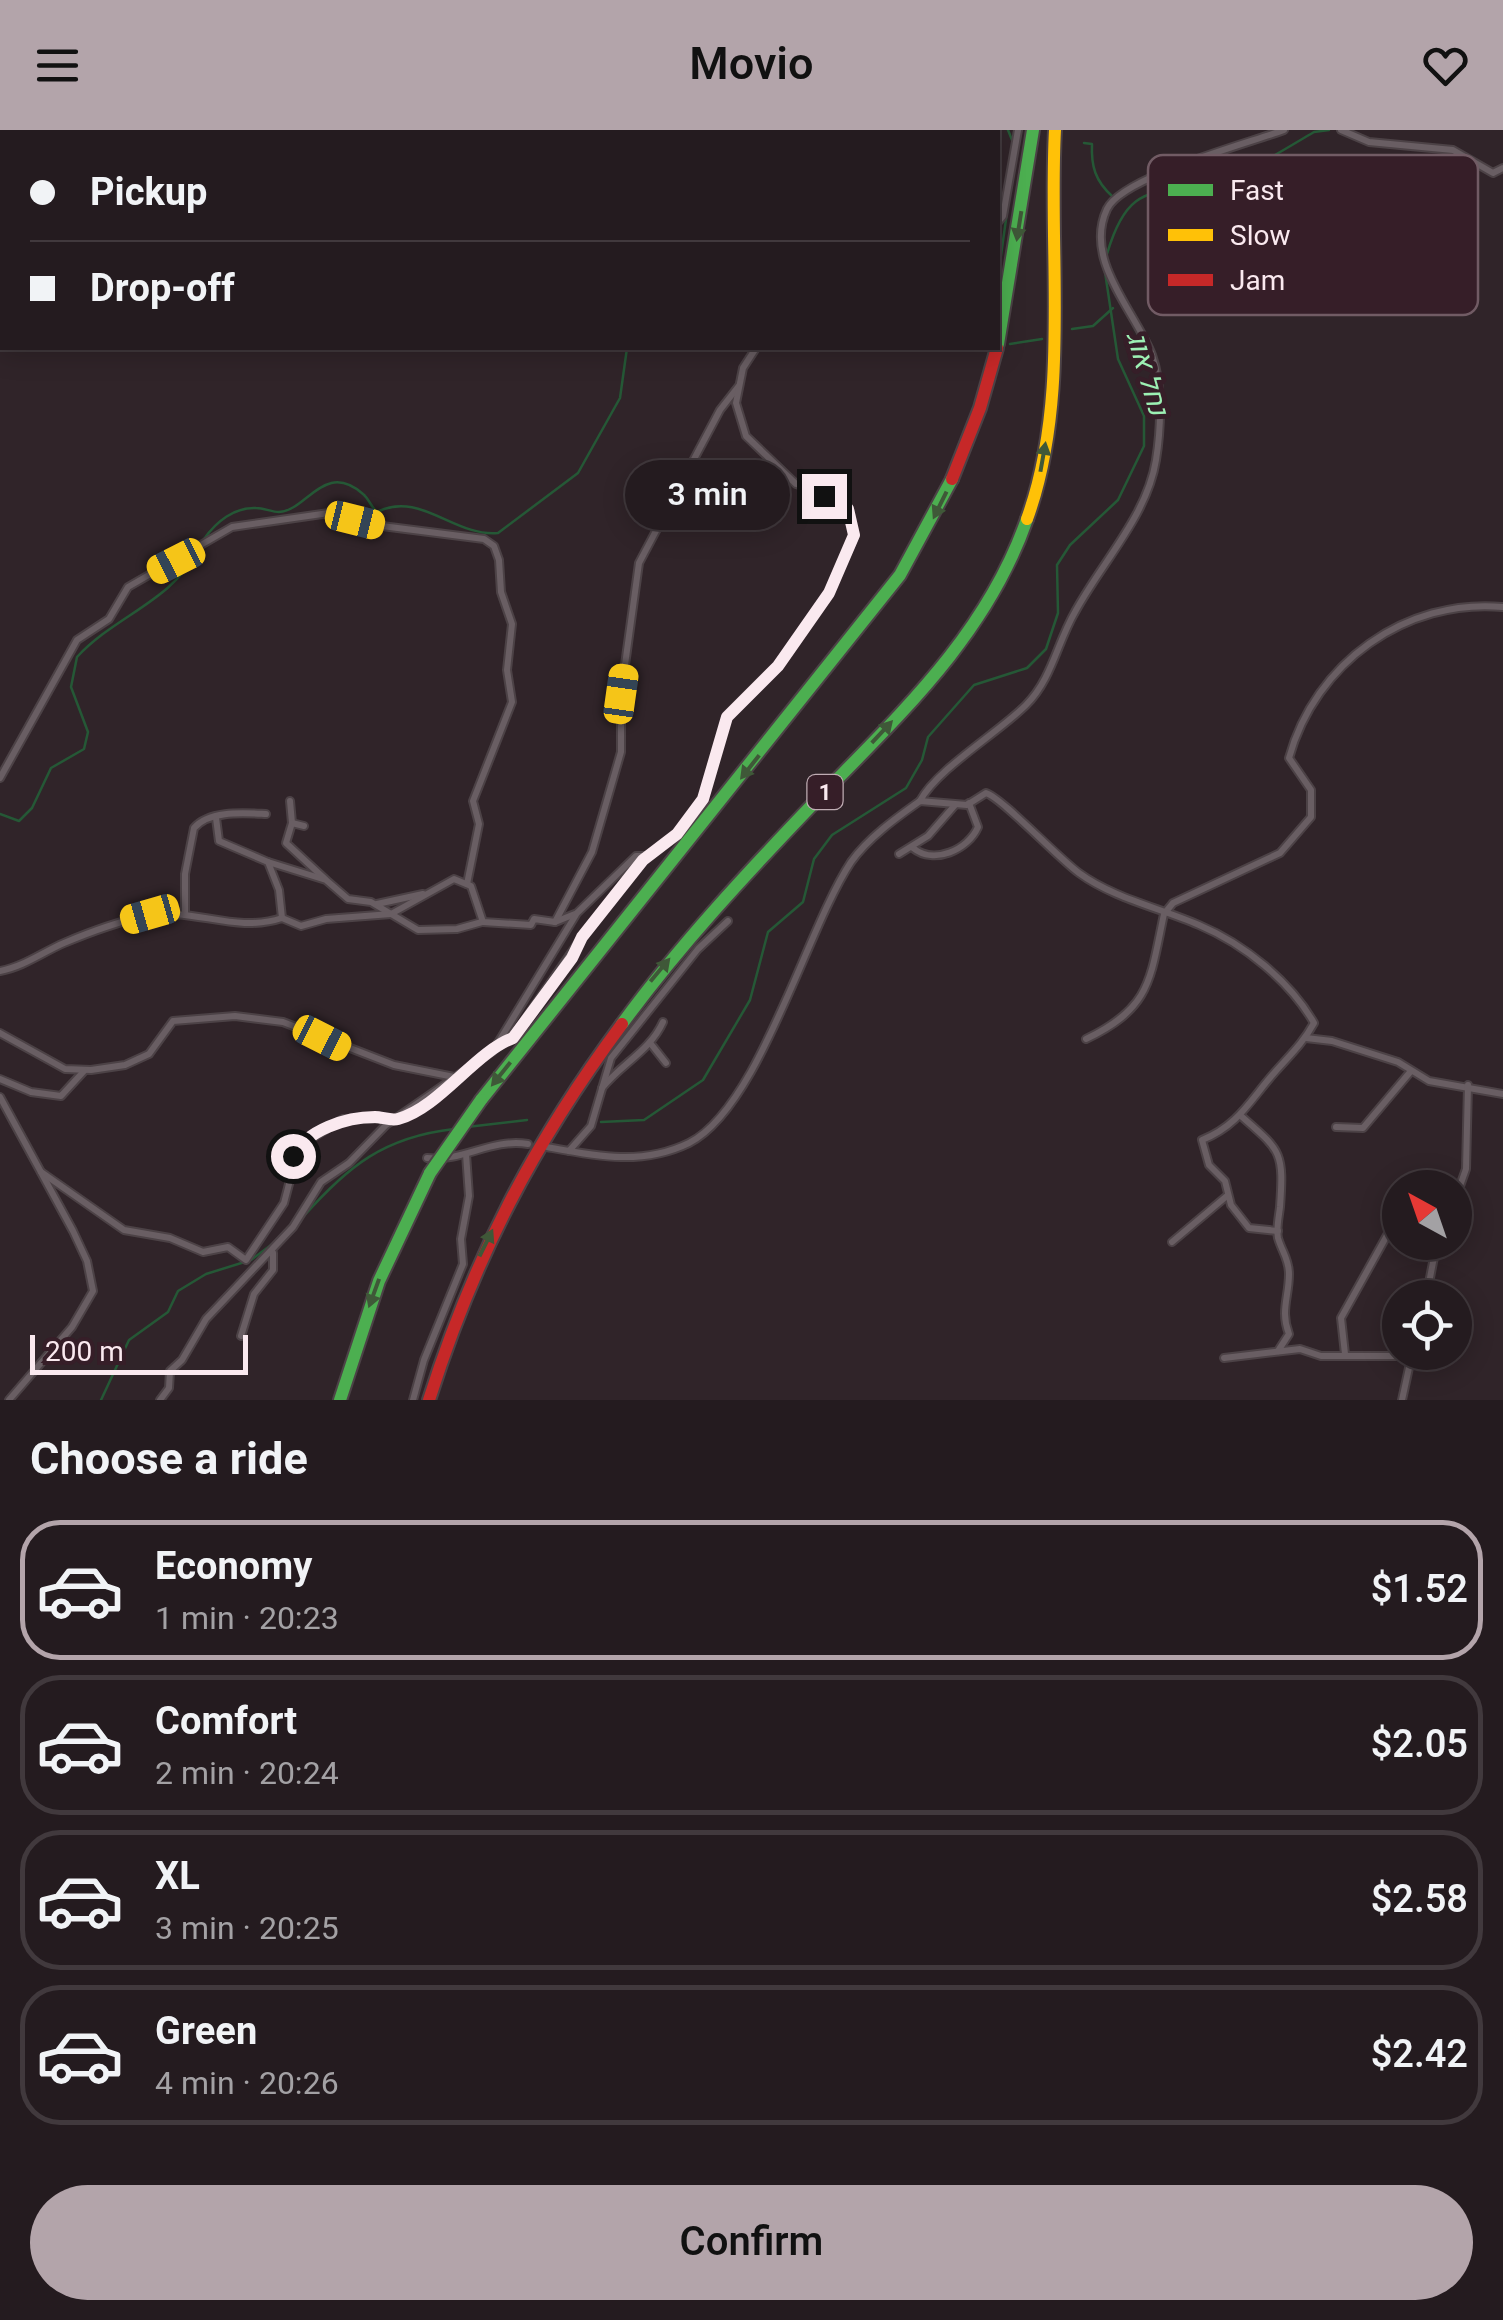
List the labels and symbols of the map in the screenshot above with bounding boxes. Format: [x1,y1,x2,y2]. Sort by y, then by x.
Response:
legend [1148,155,1478,315]
text: Fast [1230,171,1284,212]
one-way arrow [1010,211,1026,243]
text: Slow [1230,216,1290,257]
text: Jam [1230,261,1285,302]
water label: נחל אוג [1115,327,1179,422]
one-way arrow [1036,441,1051,472]
callout: 3 min [624,461,789,531]
route end [802,474,847,519]
one-way arrow [932,491,949,520]
car [322,498,388,542]
car [142,534,210,588]
car [602,662,640,726]
one-way arrow [869,720,893,744]
one-way arrow [740,754,761,780]
road number: 1 [808,775,842,809]
car [117,891,183,937]
one-way arrow [649,957,671,982]
car [288,1011,356,1065]
one-way arrow [491,1062,512,1087]
route start [271,1134,316,1179]
north arrow [1382,1170,1472,1260]
one-way arrow [477,1228,494,1257]
one-way arrow [366,1278,382,1308]
scale bar [30,1330,248,1374]

